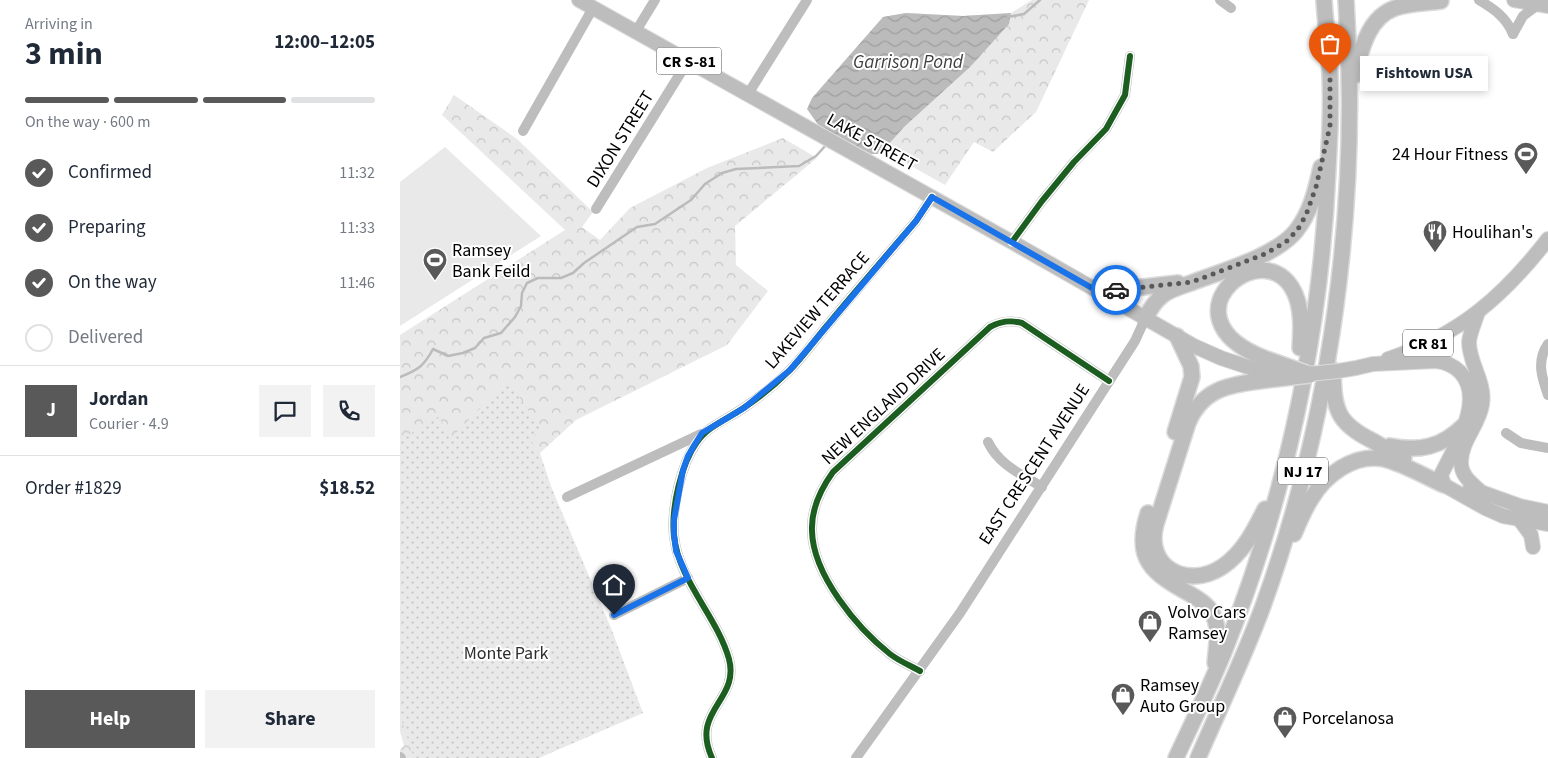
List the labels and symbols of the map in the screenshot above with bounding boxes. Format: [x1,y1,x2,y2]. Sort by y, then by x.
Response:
pin [1309,23,1351,74]
road number: CR S-81 [656,48,722,74]
water label: Garrison Pond [853,49,964,76]
callout: Fishtown USA [1360,56,1488,92]
street label: DIXON STREET [581,86,660,192]
street label: LAKE STREET [822,107,922,178]
sports icon: 24 Hour Fitness [1513,141,1539,175]
place label: 24 Hour Fitness [1392,142,1508,167]
restaurant icon: Houlihan's [1422,219,1448,253]
place label: Houlihan's [1452,220,1533,245]
place label: Ramsey Bank Feild [452,238,531,284]
street label: LAKEVIEW TERRACE [759,246,876,375]
sports icon: Ramsey Bank Feild [422,247,448,281]
courier [1091,265,1141,315]
road number: CR 81 [1403,329,1453,356]
street label: NEW ENGLAND DRIVE [816,342,951,470]
street label: EAST CRESCENT AVENUE [973,379,1096,550]
road number: NJ 17 [1278,458,1328,484]
pin [593,564,635,615]
place label: Volvo Cars Ramsey [1168,600,1246,646]
shop icon: Volvo Cars Ramsey [1137,609,1163,643]
park label: Monte Park [464,641,548,666]
place label: Ramsey Auto Group [1140,673,1225,719]
shop icon: Ramsey Auto Group [1110,682,1136,716]
shop icon: Porcelanosa [1272,705,1298,739]
place label: Porcelanosa [1302,706,1394,731]

